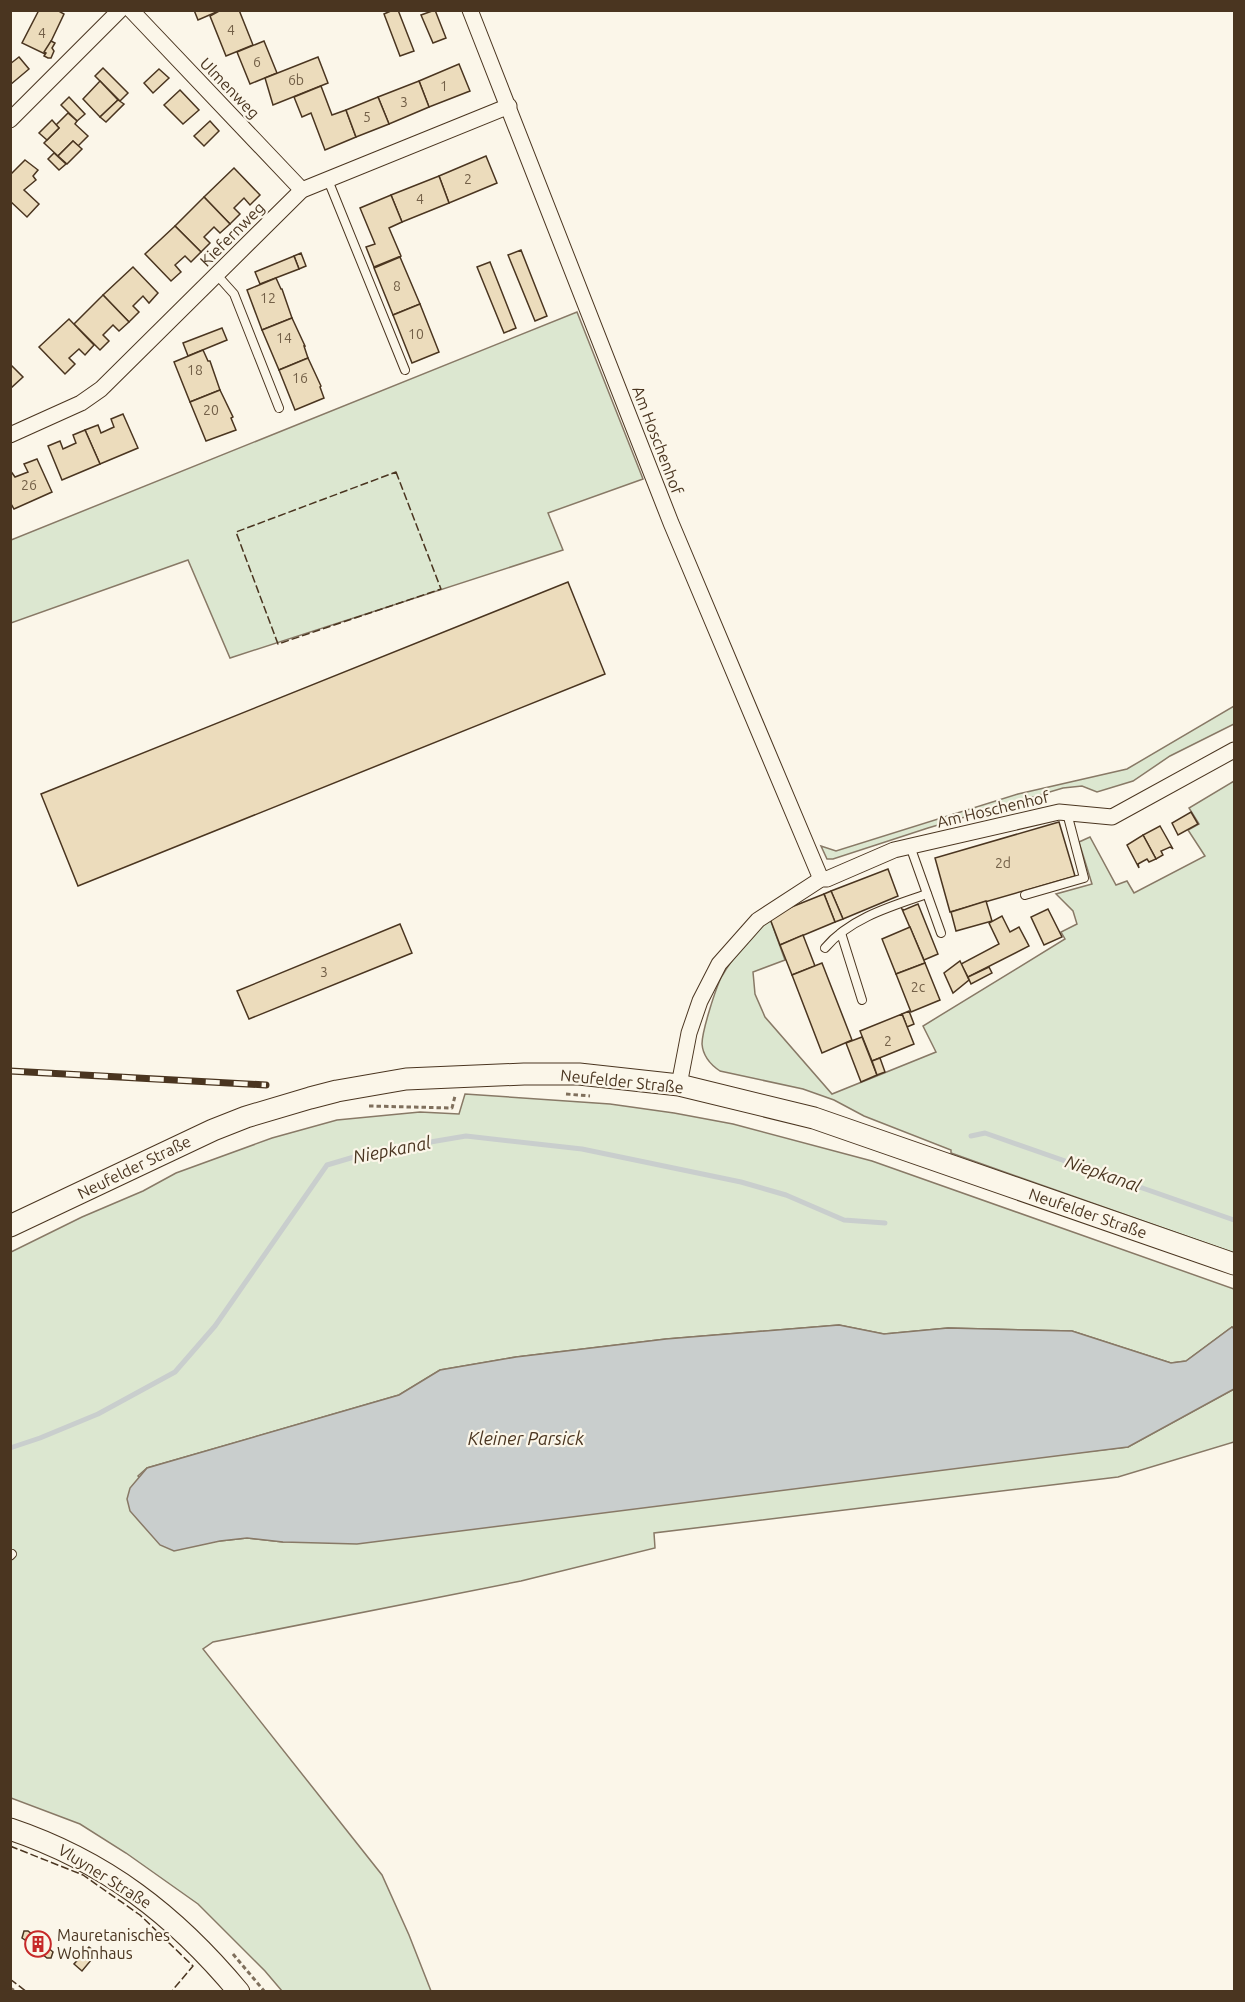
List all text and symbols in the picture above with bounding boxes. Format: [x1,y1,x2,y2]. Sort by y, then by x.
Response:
house number: 4 [227,22,235,38]
house number: 4 [38,25,46,41]
street label: Ulmenweg [197,54,263,122]
house number: 6 [253,54,261,70]
house number: 6b [288,72,304,88]
house number: 1 [440,78,448,94]
house number: 3 [400,94,408,110]
house number: 5 [363,109,371,125]
house number: 2 [464,171,472,187]
house number: 4 [416,191,424,207]
street label: Kiefernweg [196,198,268,270]
house number: 8 [393,278,401,294]
house number: 12 [260,290,276,306]
house number: 10 [408,326,424,342]
house number: 14 [276,330,292,346]
house number: 18 [187,362,203,378]
house number: 16 [292,370,308,386]
street label: Am Hoschenhof [629,383,687,497]
house number: 20 [203,402,219,418]
house number: 26 [21,477,37,493]
street label: Am Hoschenhof [935,787,1052,831]
house number: 2d [995,855,1011,871]
house number: 3 [320,964,328,980]
house number: 2c [911,979,926,995]
house number: 2 [884,1033,892,1049]
street label: Neufelder Straße [559,1066,685,1096]
street label: Neufelder Straße [74,1132,194,1202]
water label: Niepkanal [351,1132,433,1166]
water label: Niepkanal [1063,1151,1144,1195]
street label: Neufelder Straße [1027,1184,1149,1242]
water label: Kleiner Parsick [468,1428,585,1448]
street label: Vluyner Straße [55,1840,155,1912]
place label: Mauretanisches Wohnhaus [57,1926,170,1962]
building icon: Mauretanisches Wohnhaus [23,1929,53,1959]

